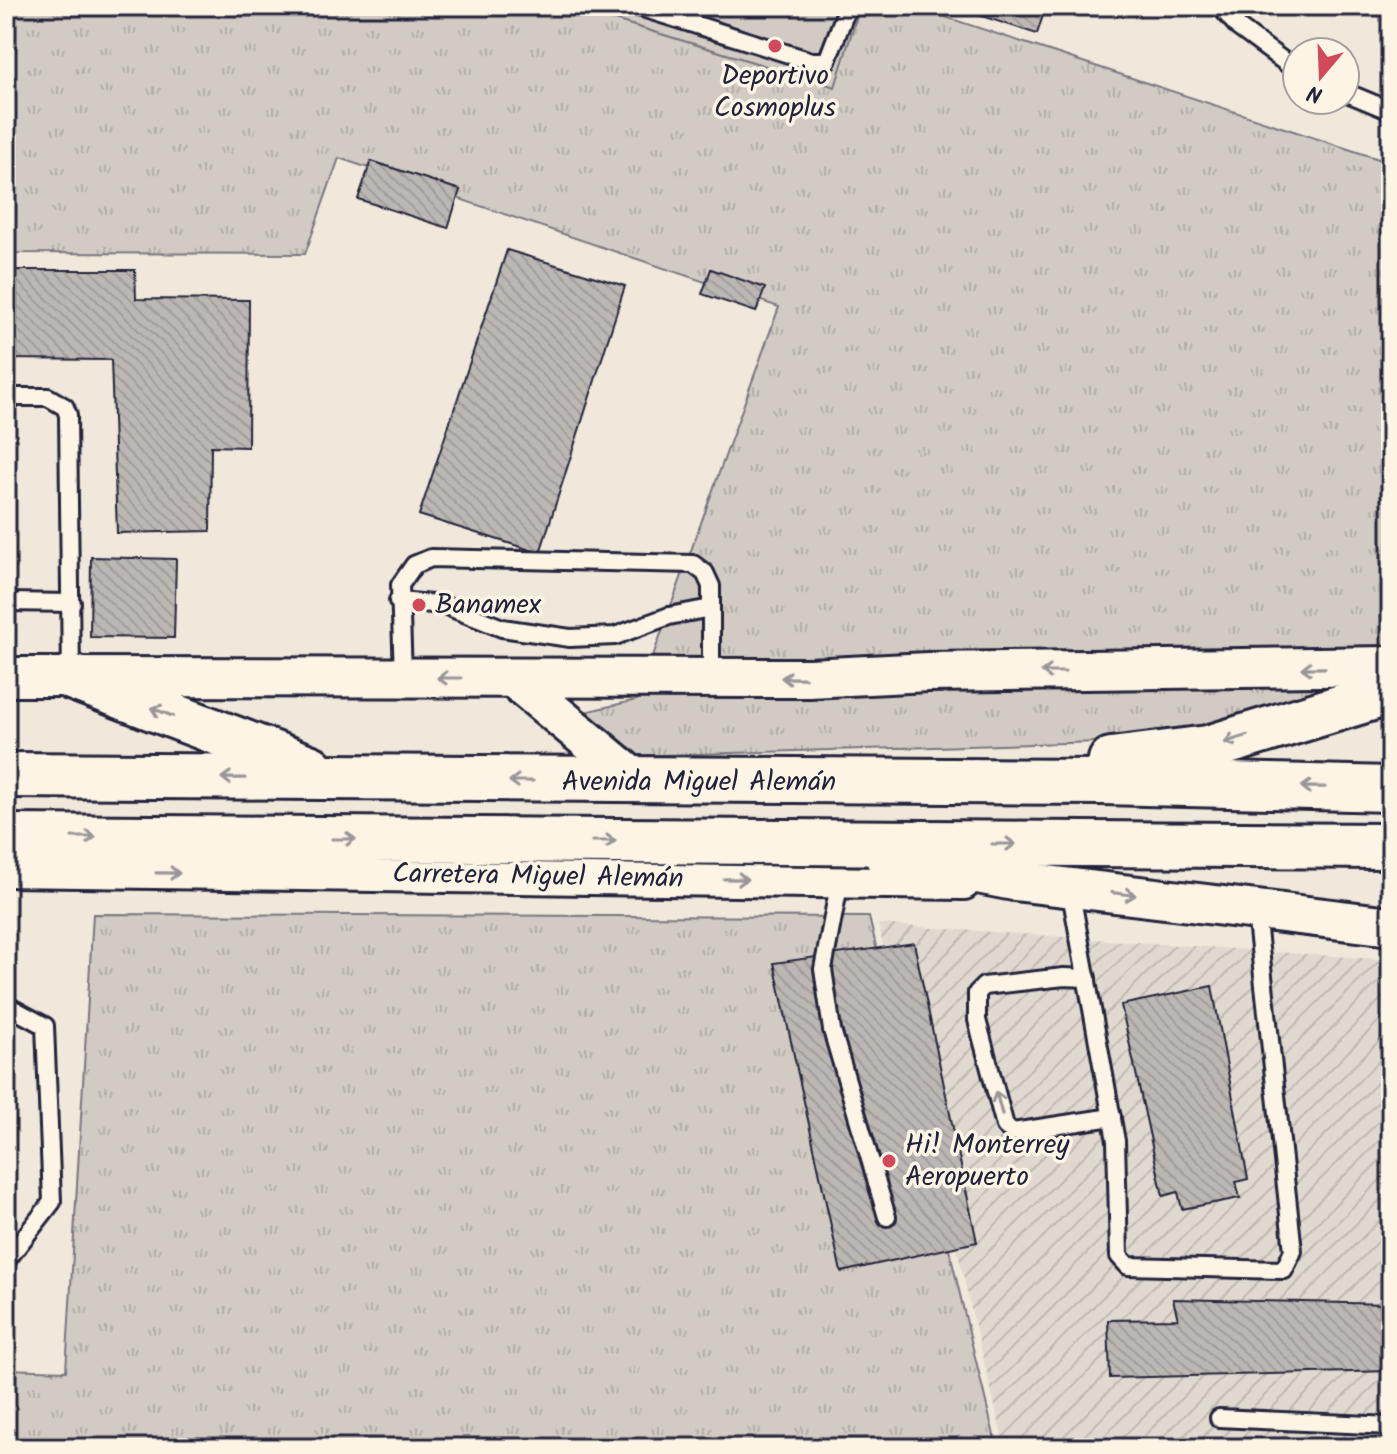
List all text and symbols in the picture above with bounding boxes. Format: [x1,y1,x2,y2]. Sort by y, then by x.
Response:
north arrow [1281,36,1361,116]
marker: Deportivo Cosmoplus [766,37,784,55]
place label: Deportivo Cosmoplus [714,54,836,131]
text: N [1303,74,1328,111]
place label: Banamex [435,583,542,628]
marker: Banamex [410,596,428,614]
one-way arrow [1300,661,1327,676]
one-way arrow [1040,664,1067,680]
one-way arrow [436,670,463,686]
one-way arrow [780,670,807,686]
one-way arrow [150,704,175,718]
one-way arrow [1224,733,1249,747]
street label: Avenida Miguel Alemán [562,760,836,805]
one-way arrow [220,770,247,786]
one-way arrow [508,773,535,789]
one-way arrow [1300,779,1327,795]
one-way arrow [70,829,97,845]
one-way arrow [330,831,357,847]
one-way arrow [590,833,617,849]
one-way arrow [990,836,1017,851]
street label: Carretera Miguel Alemán [392,852,684,902]
one-way arrow [154,865,181,881]
one-way arrow [722,871,749,887]
one-way arrow [1110,887,1137,902]
one-way arrow [991,1090,1006,1116]
place label: Hi! Monterrey Aeropuerto [905,1123,1070,1200]
marker: Hi! Monterrey Aeropuerto [880,1152,898,1170]

